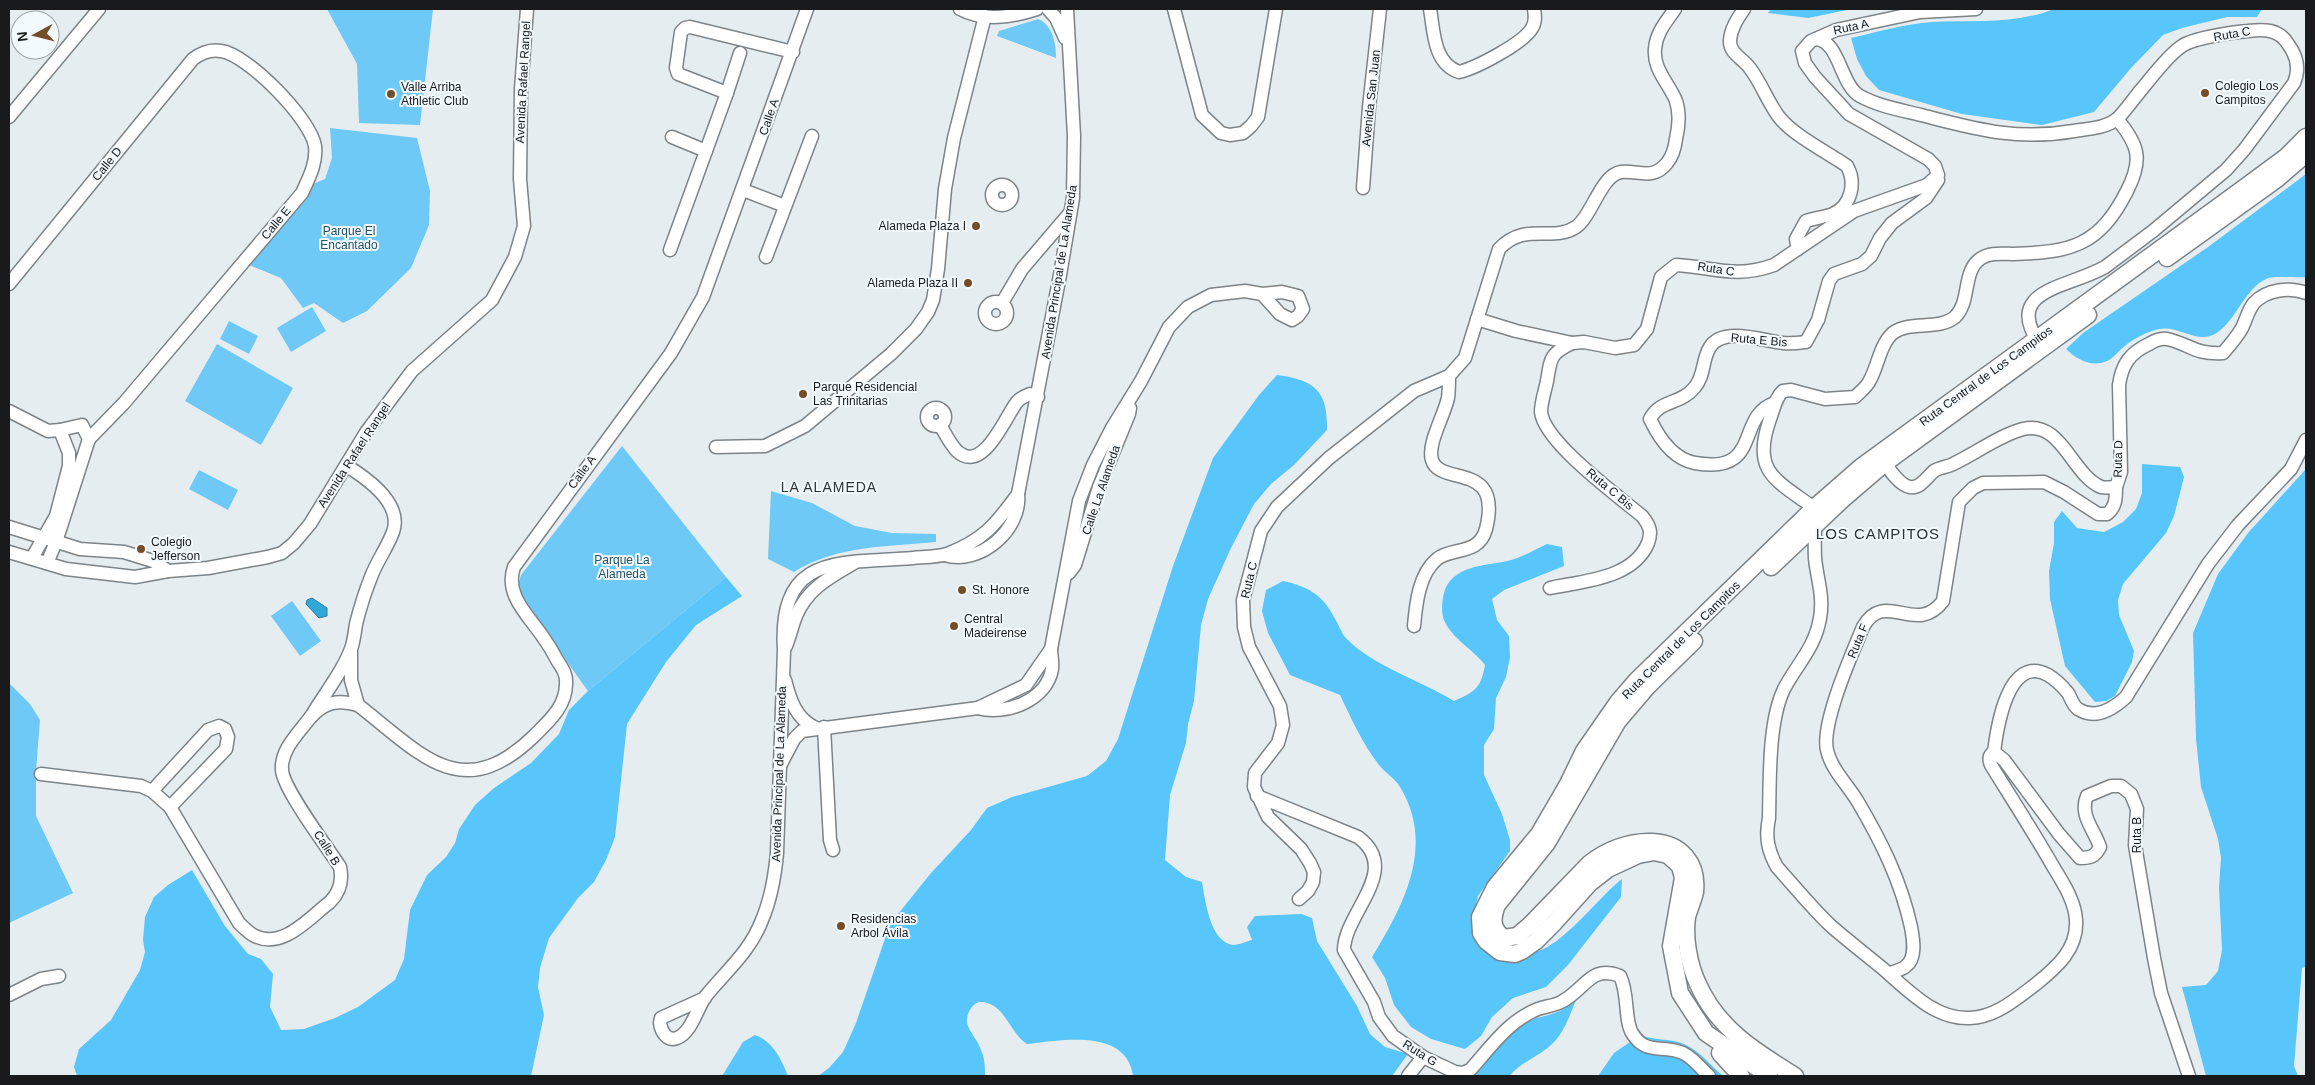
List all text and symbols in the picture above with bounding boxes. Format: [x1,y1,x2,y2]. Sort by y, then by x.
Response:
north arrow [10,10,60,60]
street label: Ruta A [1832,16,1870,38]
street label: Avenida Rafael Rangel [513,20,533,144]
street label: Ruta C [2212,24,2252,44]
text: N [14,31,31,43]
street label: Avenida San Juan [1359,49,1383,147]
place label: Colegio Los Campitos [2215,79,2278,107]
place label: Valle Arriba Athletic Club [401,80,469,108]
marker: Colegio Los Campitos [2199,87,2211,99]
marker: Valle Arriba Athletic Club [385,88,397,100]
street label: Calle A [756,97,782,137]
street label: Calle D [89,144,125,184]
street label: Avenida Principal de La Alameda [1038,184,1080,360]
street label: Calle E [258,204,294,242]
place label: Alameda Plaza I [879,219,966,233]
marker: Alameda Plaza I [970,220,982,232]
park label: Parque El Encantado [320,224,378,252]
street label: Ruta C [1696,259,1736,279]
place label: Alameda Plaza II [867,276,958,290]
marker: Alameda Plaza II [962,277,974,289]
street label: Ruta Central de Los Campitos [1917,323,2055,429]
street label: Ruta E Bis [1730,331,1788,349]
place label: Parque Residencial Las Trinitarias [813,380,917,408]
marker: Parque Residencial Las Trinitarias [797,388,809,400]
street label: Avenida Rafael Rangel [315,400,393,510]
street label: Ruta D [2111,440,2125,478]
street label: Calle La Alameda [1079,443,1123,537]
street label: Calle A [565,453,599,491]
street label: Ruta C Bis [1584,465,1636,513]
district label: LA ALAMEDA [781,479,877,495]
district label: LOS CAMPITOS [1816,525,1940,542]
place label: Colegio Jefferson [151,535,200,563]
marker: Colegio Jefferson [135,543,147,555]
park label: Parque La Alameda [594,553,650,581]
street label: Ruta C [1238,560,1260,600]
street label: Ruta Central de Los Campitos [1619,578,1743,702]
place label: St. Honore [972,583,1030,597]
marker: St. Honore [956,584,968,596]
place label: Central Madeirense [964,612,1027,640]
marker: Central Madeirense [948,620,960,632]
street label: Ruta F [1845,622,1871,660]
street label: Avenida Principal de La Alameda [769,686,789,862]
street label: Ruta B [2130,817,2144,853]
street label: Calle B [311,828,343,868]
place label: Residencias Arbol Ávila [851,912,916,940]
marker: Residencias Arbol Ávila [835,920,847,932]
street label: Ruta G [1400,1037,1440,1069]

